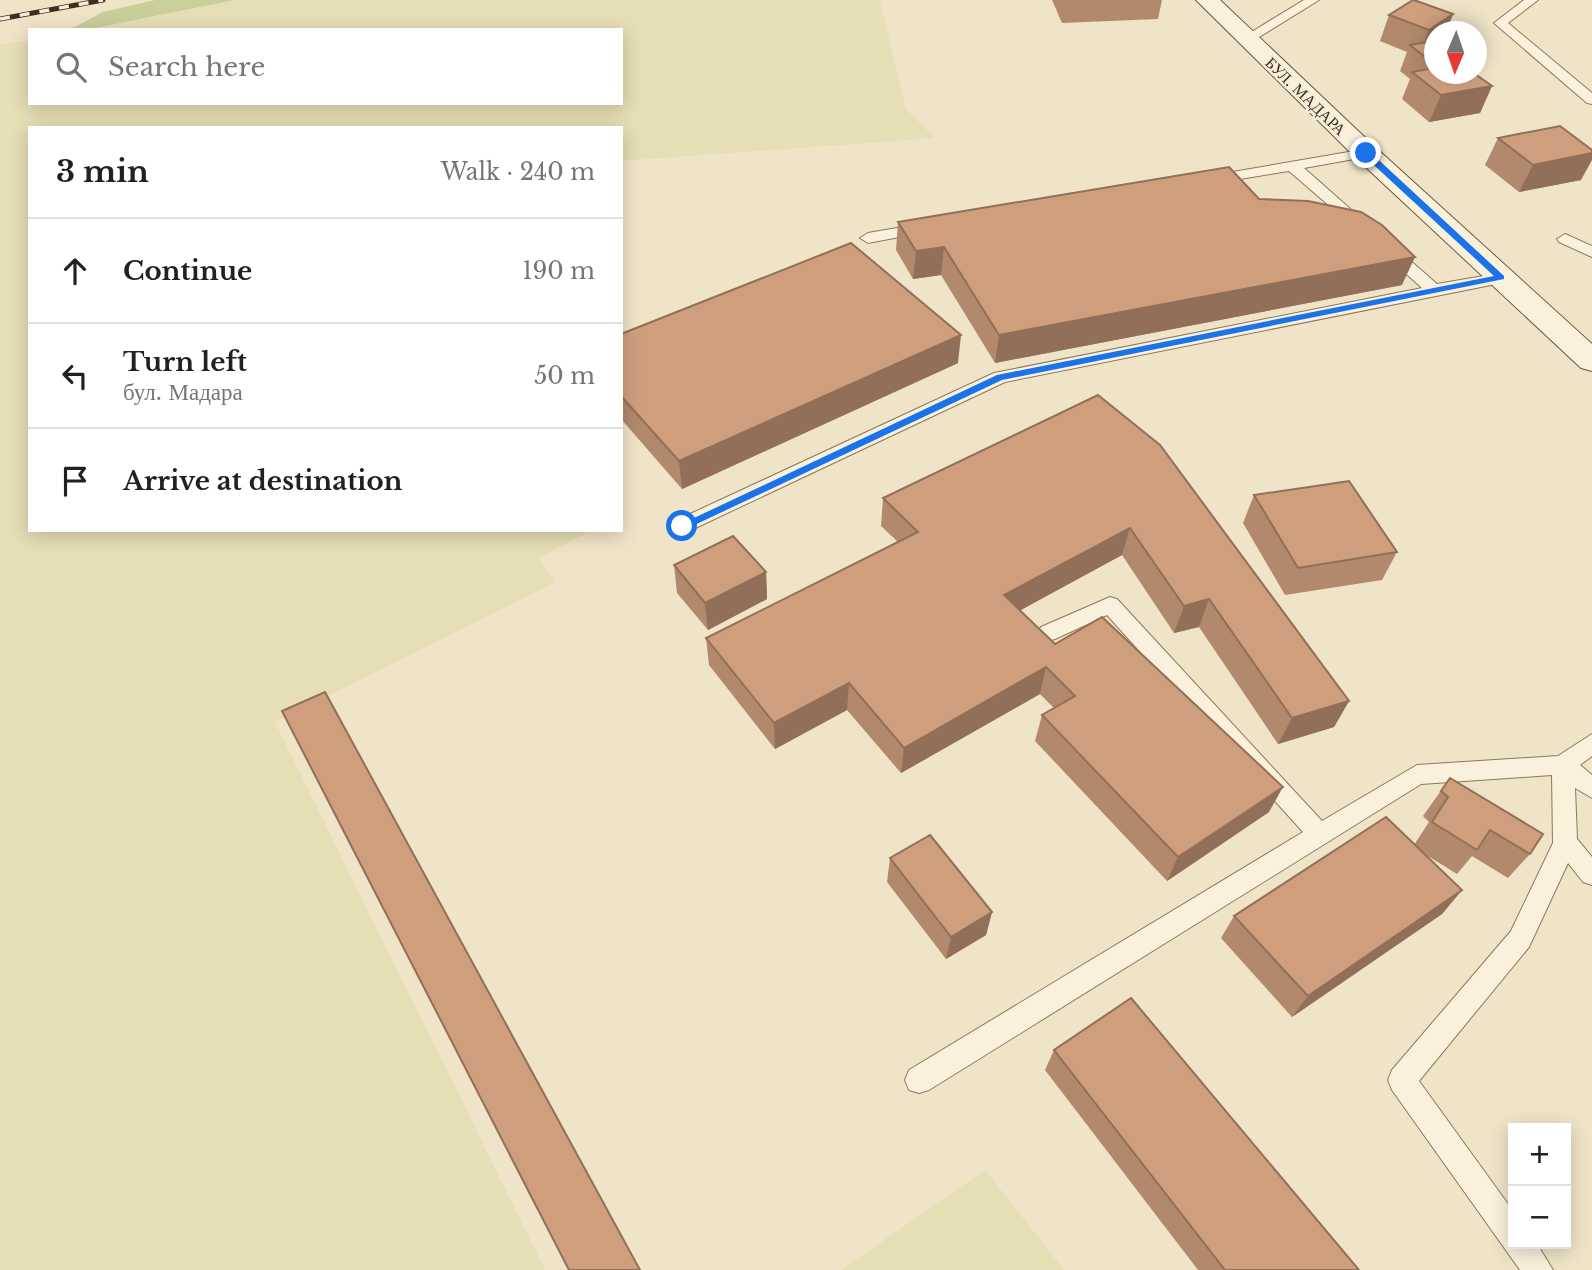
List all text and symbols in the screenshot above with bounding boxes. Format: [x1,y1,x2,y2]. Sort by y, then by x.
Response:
north arrow [1424,21,1487,84]
search box [28,28,623,105]
icon: search [52,48,90,86]
text: Search here [108,51,265,83]
street label: БУЛ. МАДАРА [1261,53,1351,140]
route end [1350,137,1381,168]
text: 3 min [56,153,149,190]
text: Walk · 240 m [441,158,595,186]
icon: ahead [56,252,94,290]
text: Continue [123,255,252,287]
text: 190 m [522,257,595,285]
text: Turn left [123,346,247,378]
icon: left [56,357,94,395]
text: 50 m [534,362,595,390]
text: бул. Мадара [123,378,243,406]
icon: arrive [56,462,94,500]
text: Arrive at destination [123,465,403,497]
route start [666,510,697,541]
map controls [1508,1123,1571,1249]
button: + [1508,1123,1571,1186]
button: − [1508,1186,1571,1249]

